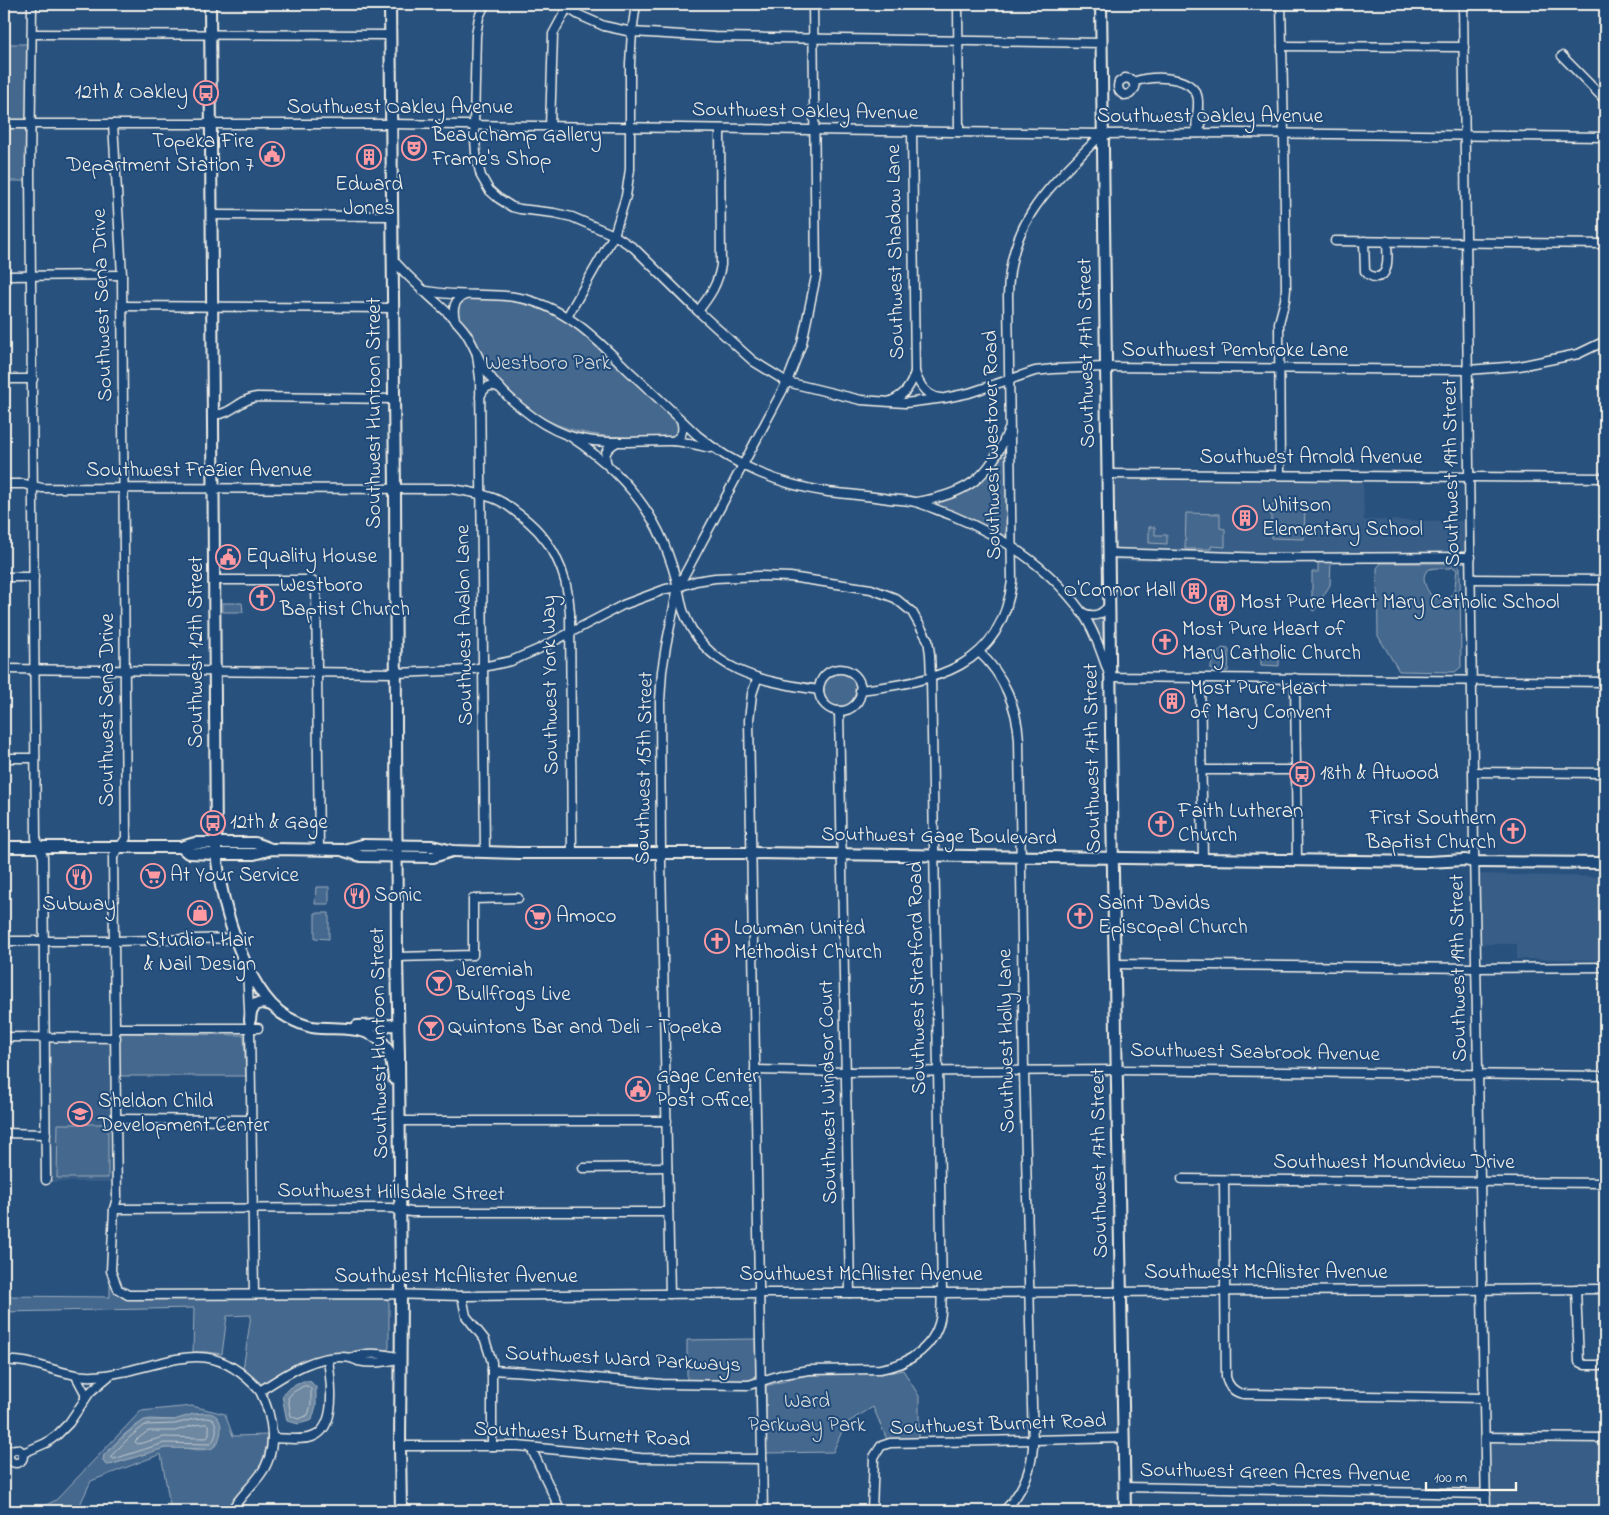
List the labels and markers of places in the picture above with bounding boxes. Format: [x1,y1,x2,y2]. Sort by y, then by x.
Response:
place label: 12th & Oakley [75,78,188,110]
bus stop icon: 12th & Oakley [193,80,219,106]
place label: Beauchamp Gallery Frame's Shop [431,121,602,175]
place label: Topeka Fire Department Station 7 [66,127,255,181]
theatre icon: Beauchamp Gallery Frame's Shop [401,135,427,161]
public building icon: Topeka Fire Department Station 7 [259,141,285,167]
building icon: Edward Jones [356,144,382,170]
place label: Edward Jones [335,170,403,224]
place label: Whitson Elementary School [1262,491,1423,547]
building icon: Whitson Elementary School [1232,505,1258,531]
place label: Equality House [246,542,378,574]
public building icon: Equality House [215,544,241,570]
place label: Westboro Baptist Church [279,571,410,625]
place label: O'Connor Hall [1064,576,1176,606]
building icon: O'Connor Hall [1181,578,1207,604]
church icon: Westboro Baptist Church [249,585,275,611]
place label: Most Pure Heart Mary Catholic School [1240,588,1560,620]
building icon: Most Pure Heart Mary Catholic School [1209,590,1235,616]
place label: Most Pure Heart of Mary Catholic Church [1182,615,1361,671]
church icon: Most Pure Heart of Mary Catholic Church [1152,629,1178,655]
place label: Most Pure Heart of Mary Convent [1190,674,1332,730]
building icon: Most Pure Heart of Mary Convent [1159,688,1185,714]
place label: 18th & Atwood [1320,759,1439,789]
bus stop icon: 18th & Atwood [1289,761,1315,787]
place label: Faith Lutheran Church [1177,797,1303,851]
place label: First Southern Baptist Church [1365,804,1496,858]
place label: 12th & Gage [230,808,328,840]
bus stop icon: 12th & Gage [200,810,226,836]
church icon: Faith Lutheran Church [1148,811,1174,837]
church icon: First Southern Baptist Church [1500,818,1526,844]
place label: At Your Service [170,861,299,891]
supermarket icon: At Your Service [140,863,166,889]
restaurant icon: Subway [66,864,92,890]
place label: Sonic [374,881,423,911]
restaurant icon: Sonic [344,883,370,909]
place label: Saint Davids Episcopal Church [1098,889,1248,943]
place label: Subway [42,890,116,922]
shop icon: Studio I Hair & Nail Design [187,900,213,926]
place label: Amoco [556,902,616,932]
church icon: Saint Davids Episcopal Church [1067,903,1093,929]
supermarket icon: Amoco [525,904,551,930]
place label: Lowman United Methodist Church [734,914,882,968]
place label: Studio I Hair & Nail Design [144,926,256,982]
church icon: Lowman United Methodist Church [704,928,730,954]
place label: Jeremiah Bullfrogs Live [455,956,571,1012]
bar icon: Jeremiah Bullfrogs Live [426,970,452,996]
place label: Quintons Bar and Deli - Topeka [448,1013,722,1043]
bar icon: Quintons Bar and Deli - Topeka [418,1015,444,1041]
place label: Gage Center Post Office [656,1062,759,1116]
public building icon: Gage Center Post Office [625,1076,651,1102]
place label: Sheldon Child Development Center [97,1087,270,1141]
school or university icon: Sheldon Child Development Center [67,1101,93,1127]

